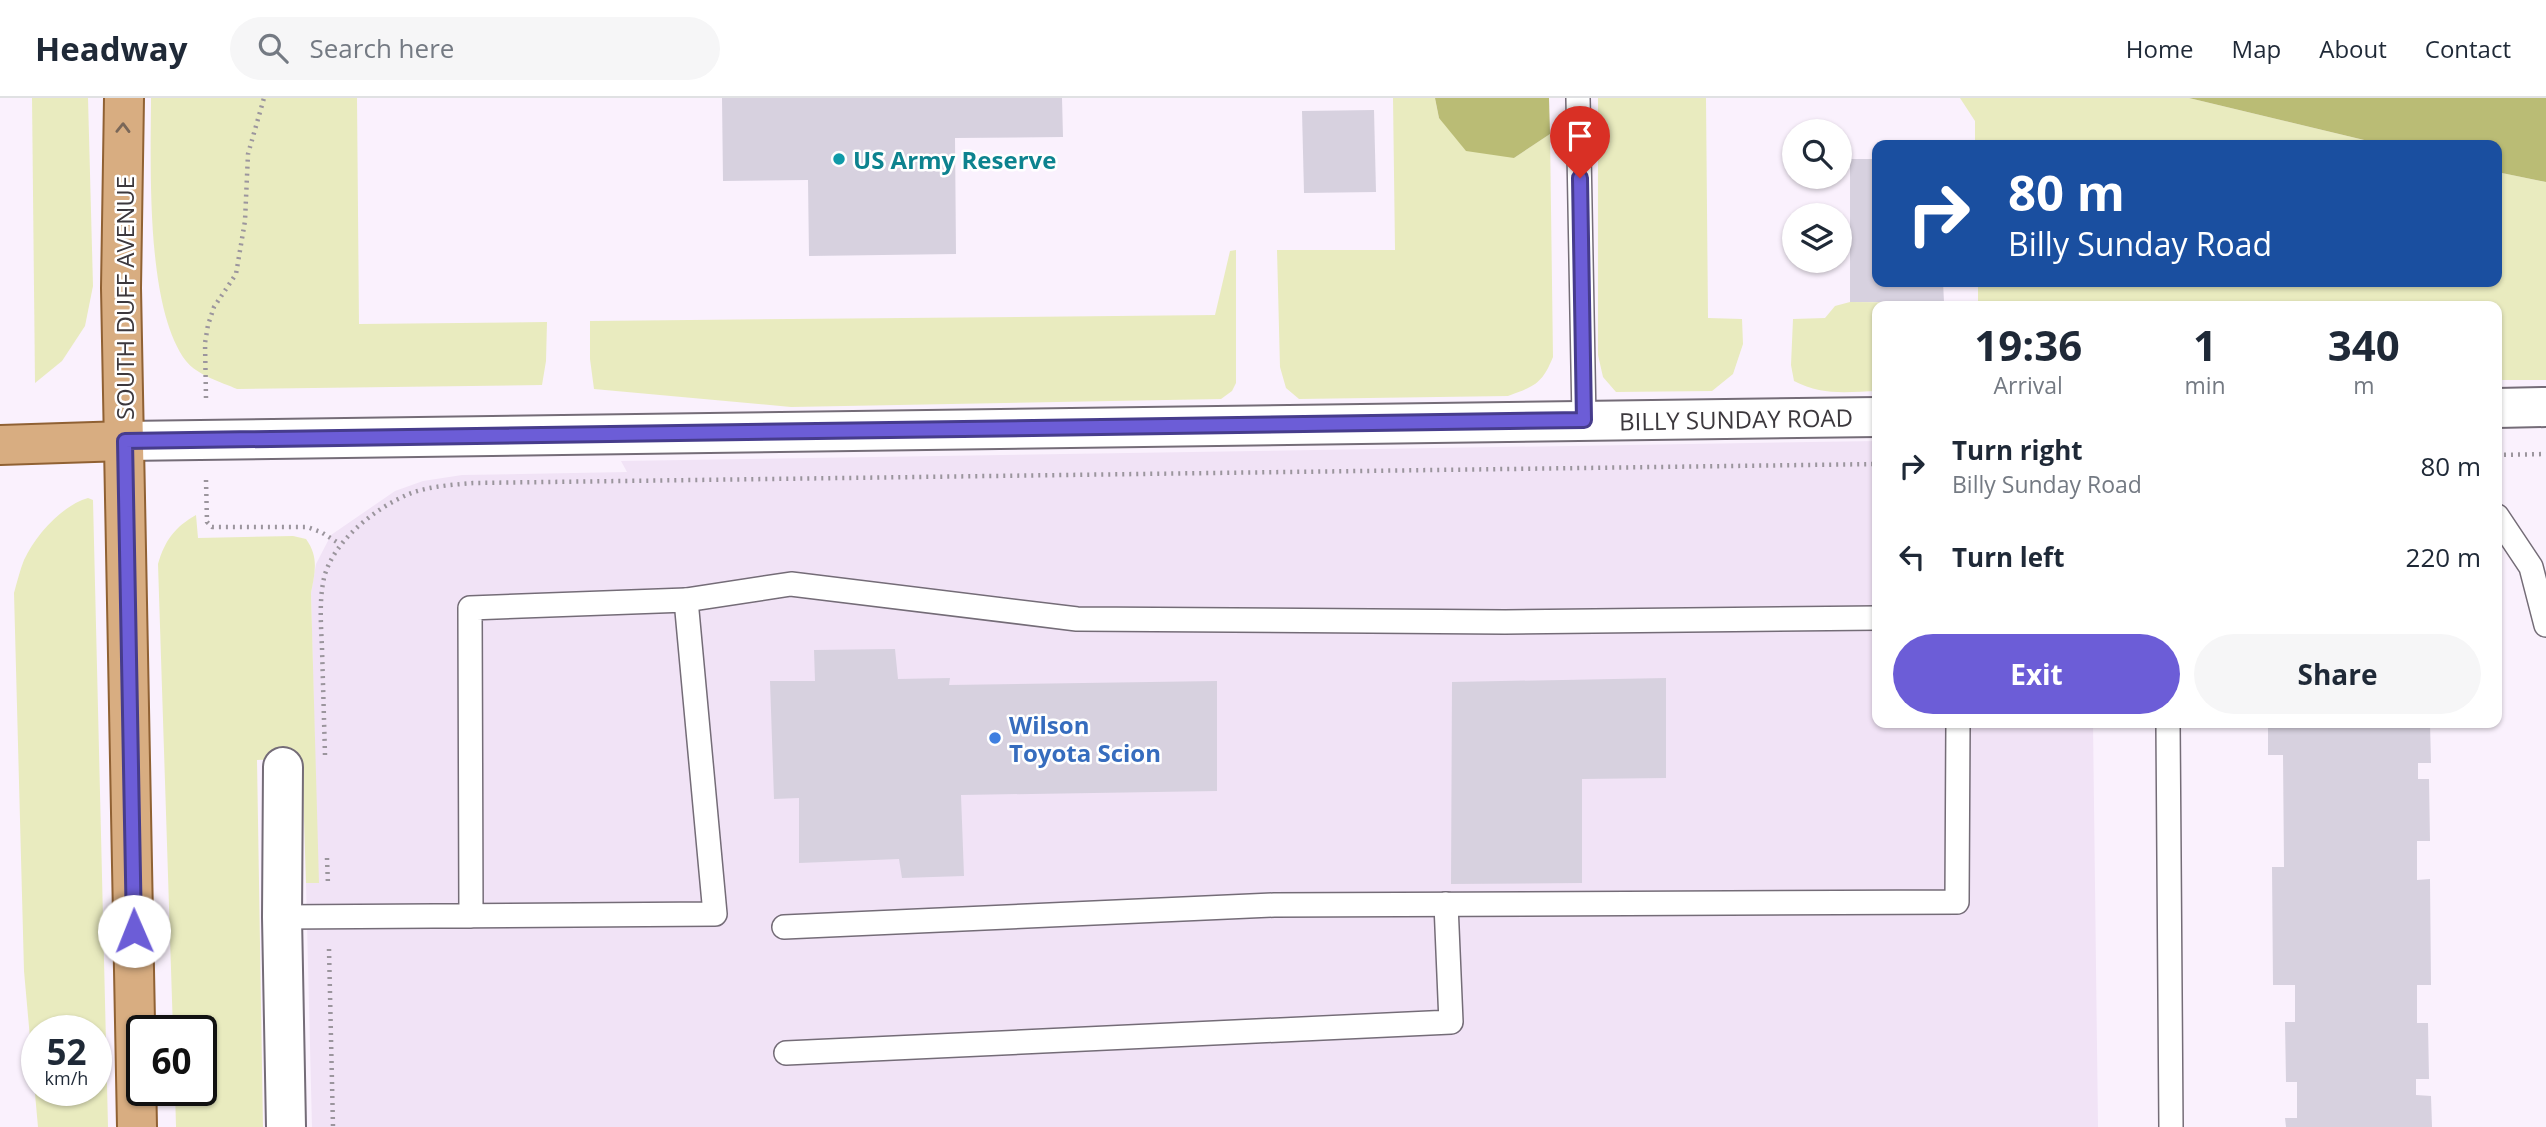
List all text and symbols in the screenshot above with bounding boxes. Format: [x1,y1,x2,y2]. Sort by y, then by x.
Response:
search box [230,17,720,80]
text: Headway [35,26,188,71]
icon: search [254,29,292,67]
text: Search here [310,30,454,66]
text: Home [2126,32,2194,65]
text: Map [2232,32,2281,65]
text: About [2319,32,2387,65]
text: Contact [2425,32,2511,65]
pin [1550,106,1610,178]
icon: arrive [1561,117,1599,155]
map controls [1782,119,1852,273]
button: search [1782,119,1852,189]
one-way arrow [116,122,131,133]
place label: US Army Reserve [853,143,1056,176]
marker: US Army Reserve [831,151,847,167]
text: 80 m [2008,159,2125,225]
icon: right [1893,168,1984,259]
street label: SOUTH DUFF AVENUE [108,176,141,420]
button: layers [1782,203,1852,273]
text: Billy Sunday Road [2008,222,2272,265]
text: 19:36 [1974,316,2082,373]
text: 1 [2193,316,2217,373]
text: 340 [2328,316,2400,373]
text: Arrival [1994,369,2063,401]
text: min [2184,369,2226,401]
text: m [2353,369,2374,401]
street label: BILLY SUNDAY ROAD [1619,400,1853,438]
text: Turn right [1952,432,2083,468]
icon: right [1893,447,1931,485]
text: 80 m [2420,448,2481,484]
text: Billy Sunday Road [1952,468,2142,500]
icon: left [1893,538,1931,576]
text: Turn left [1952,539,2064,575]
text: 220 m [2406,539,2481,575]
button: Exit [1893,634,2180,714]
button: Share [2194,634,2481,714]
place label: Wilson Toyota Scion [1009,708,1161,769]
marker: Wilson Toyota Scion [987,730,1003,746]
position arrow [97,894,171,968]
speed limit sign: 60 [126,1015,217,1106]
text: 52 [46,1028,87,1075]
text: km/h [45,1066,88,1090]

